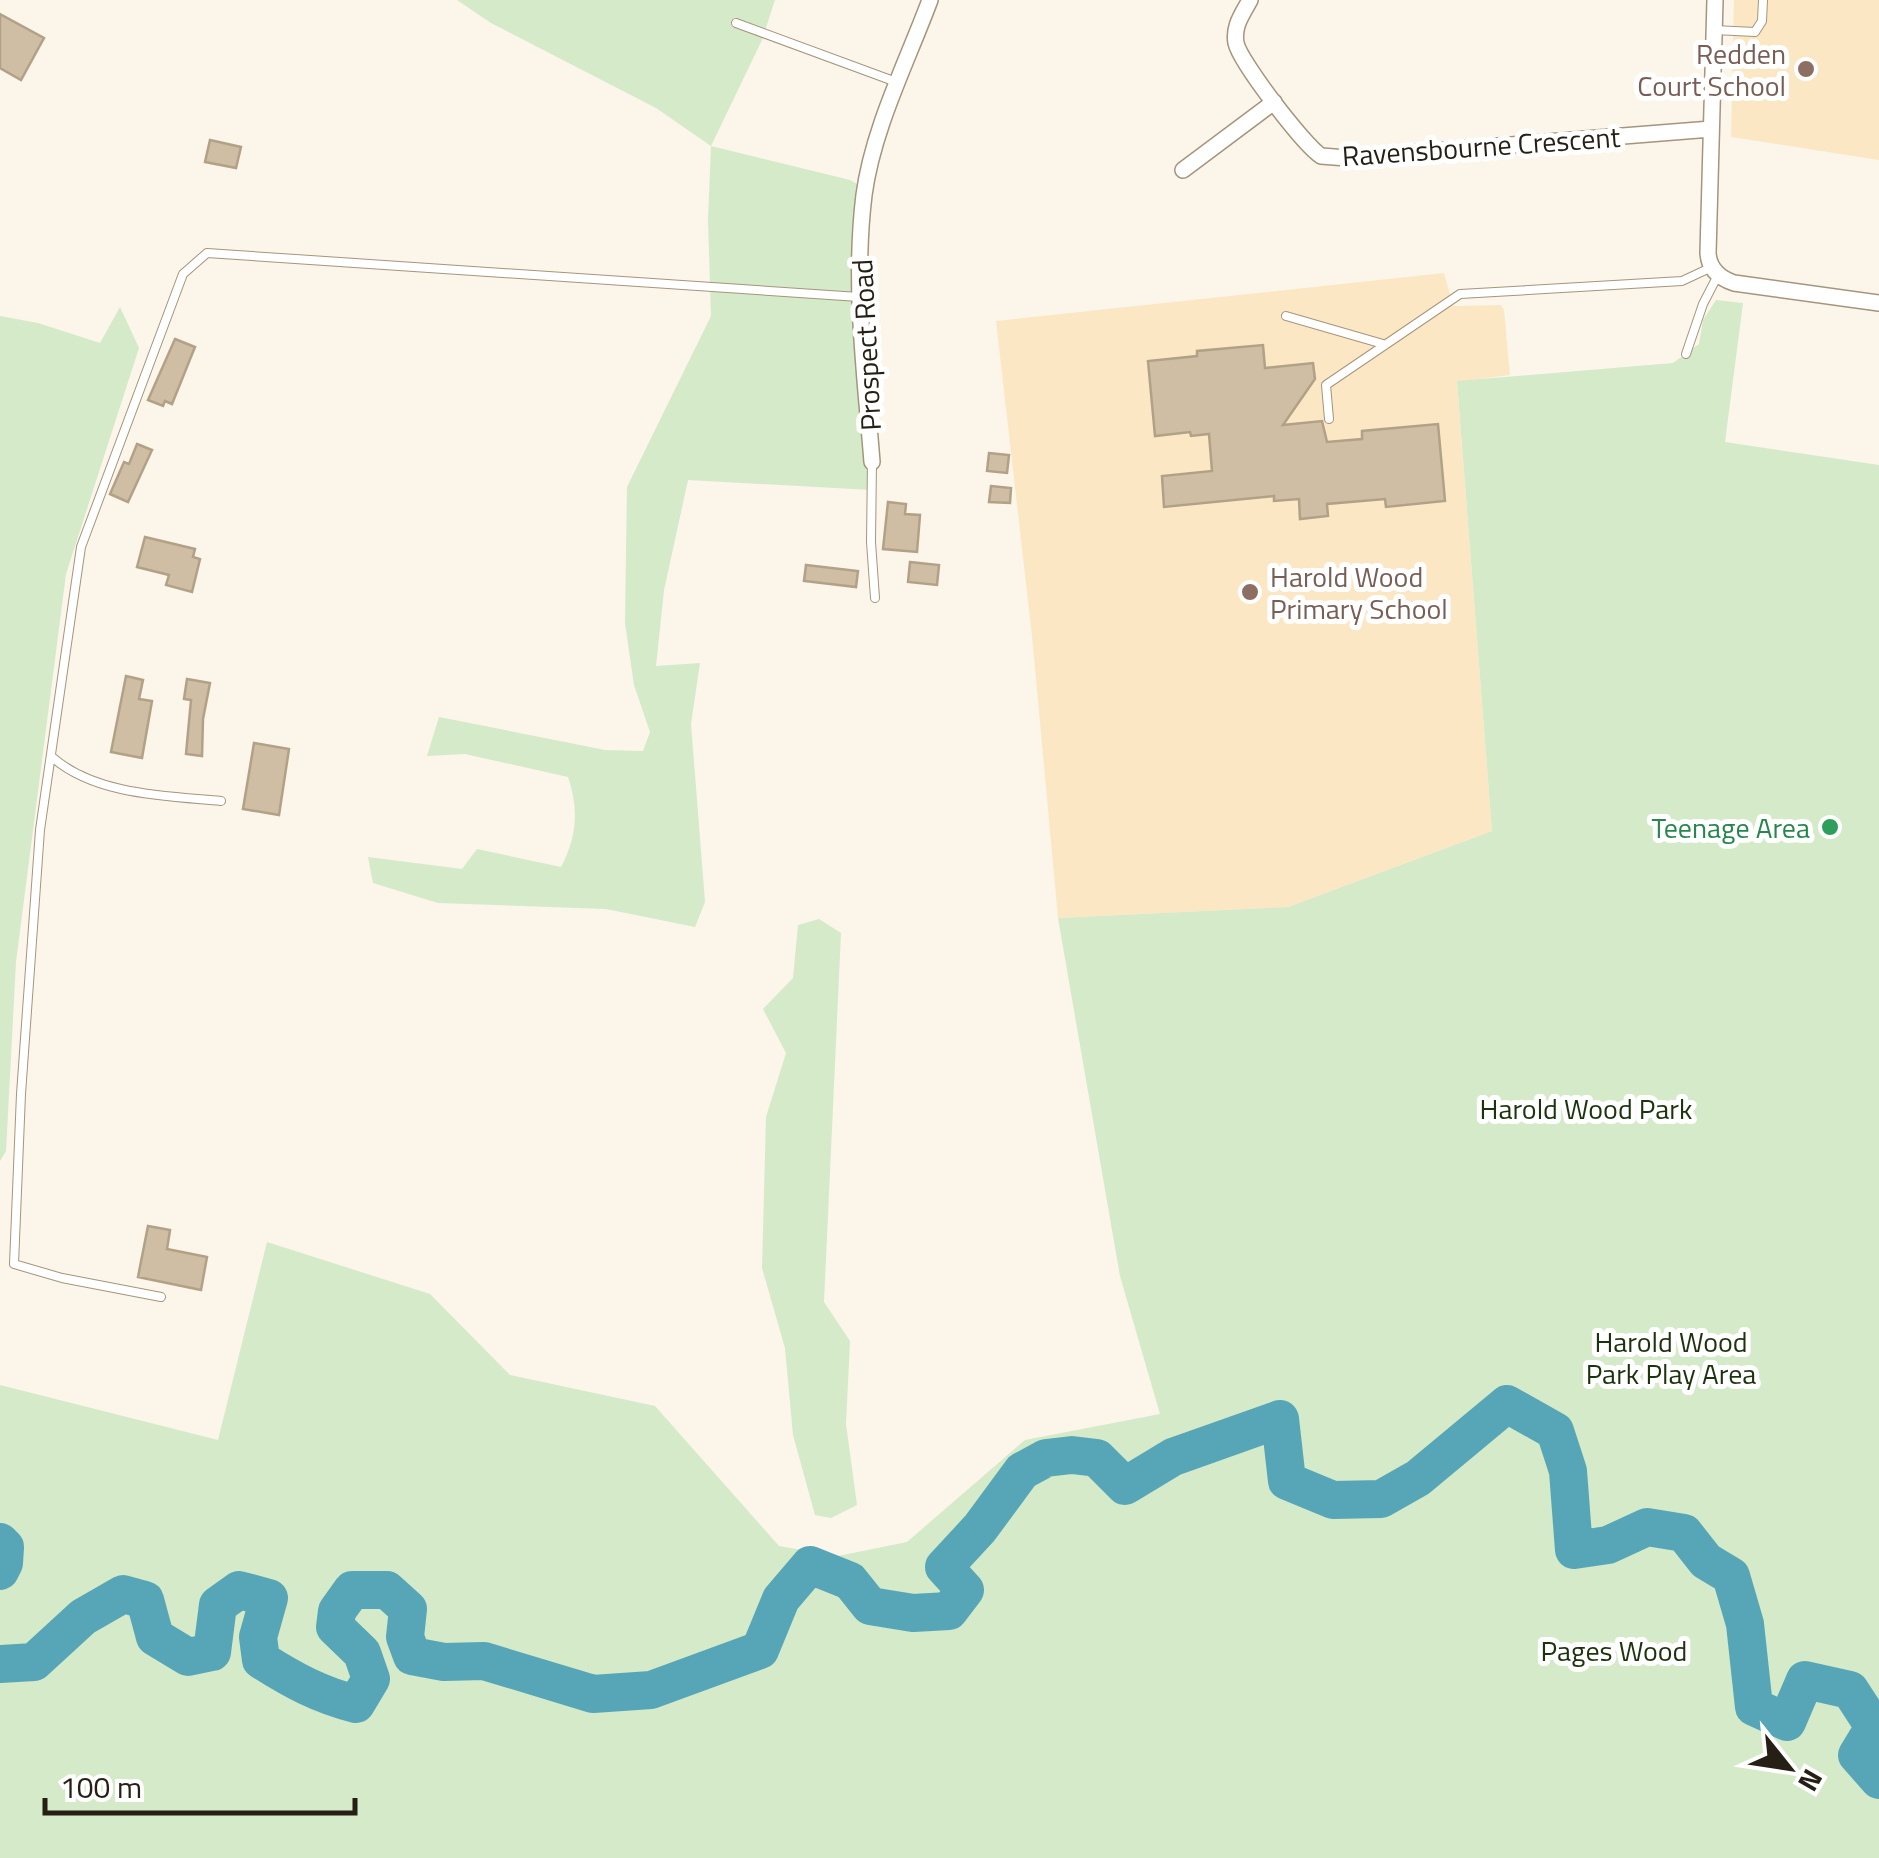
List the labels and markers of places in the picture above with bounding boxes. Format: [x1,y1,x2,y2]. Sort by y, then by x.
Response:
place label: Redden Court School [1637,32,1786,107]
marker: Redden Court School [1795,58,1817,80]
place label: Harold Wood Primary School [1270,555,1448,630]
marker: Harold Wood Primary School [1239,581,1261,603]
place label: Teenage Area [1652,806,1810,849]
marker: Teenage Area [1819,816,1841,838]

